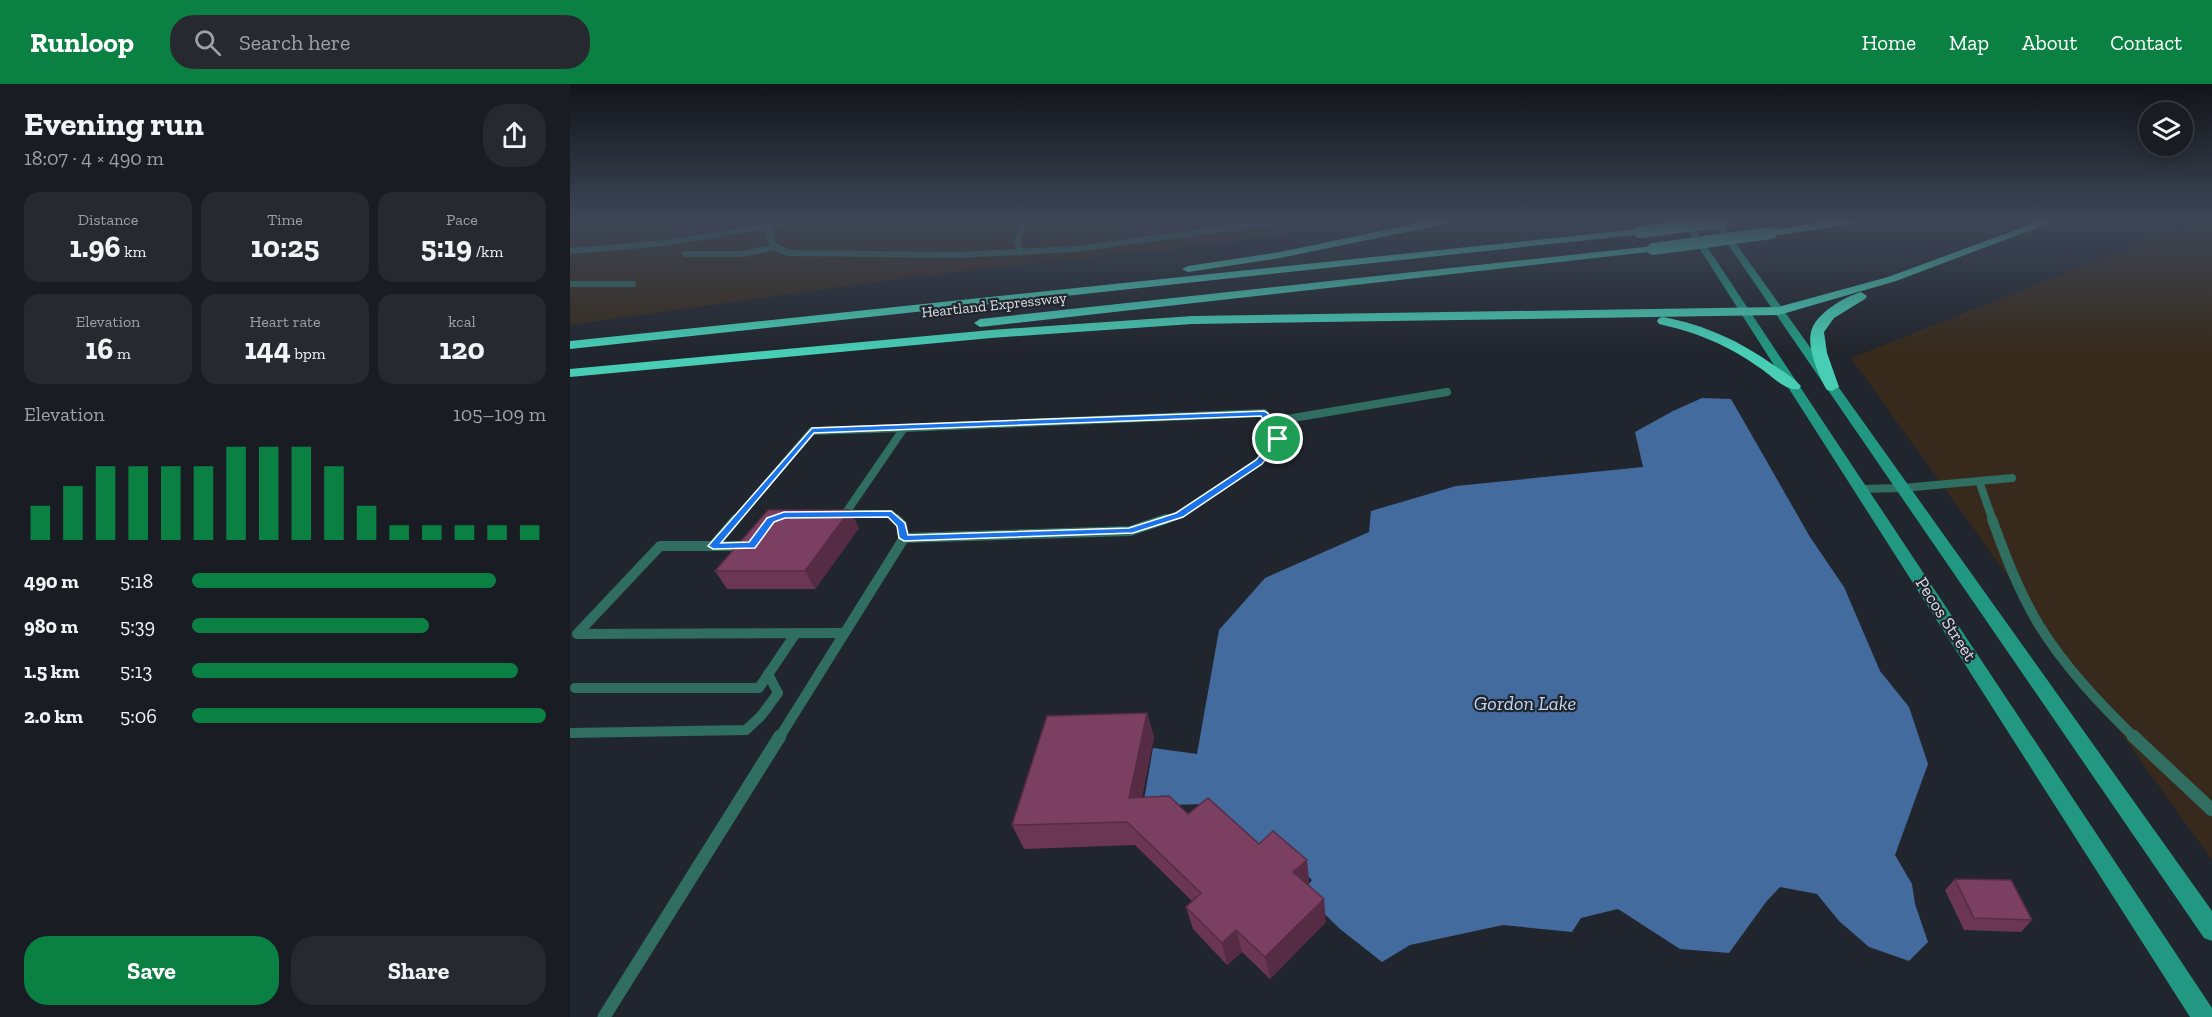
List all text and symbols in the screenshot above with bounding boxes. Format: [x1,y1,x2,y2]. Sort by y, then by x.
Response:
search box [170,15,590,69]
text: Runloop [30,26,134,59]
icon: search [191,26,224,59]
text: Search here [239,29,350,56]
text: Home [1862,30,1916,55]
text: Map [1949,30,1989,55]
text: About [2022,30,2077,55]
text: Contact [2110,30,2182,55]
map controls [2139,102,2193,156]
button: layers [2139,102,2193,156]
text: Evening run [24,104,204,143]
button: share [483,104,546,167]
text: 18:07 · 4 × 490 m [24,146,164,170]
text: Distance [78,210,138,229]
text: Time [267,210,303,229]
text: Pace [446,210,478,229]
text: 1.96 [70,229,121,265]
text: 10:25 [251,229,319,265]
text: 5:19 [421,229,472,265]
text: km [121,242,146,261]
text: /km [472,242,503,261]
street label: Heartland Expressway [920,288,1068,322]
text: Elevation [76,312,140,331]
text: Heart rate [249,312,321,331]
text: kcal [448,312,476,331]
text: 16 [85,331,113,367]
text: 144 [244,331,291,367]
text: 120 [439,331,485,367]
text: m [113,344,131,363]
text: bpm [291,344,326,363]
text: Elevation [24,402,105,426]
text: 105–109 m [453,402,546,426]
pin [1252,413,1303,464]
icon: arrive [1261,422,1294,455]
text: 490 m [24,569,79,593]
text: 5:18 [120,569,153,593]
street label: Pecos Street [1911,573,1981,665]
text: 980 m [24,614,78,638]
text: 5:39 [120,614,155,638]
text: 1.5 km [24,659,79,683]
text: 5:13 [120,659,152,683]
water label: Gordon Lake [1474,691,1576,715]
text: 2.0 km [24,704,83,728]
text: 5:06 [120,704,157,728]
button: Save [24,936,279,1005]
button: Share [291,936,546,1005]

